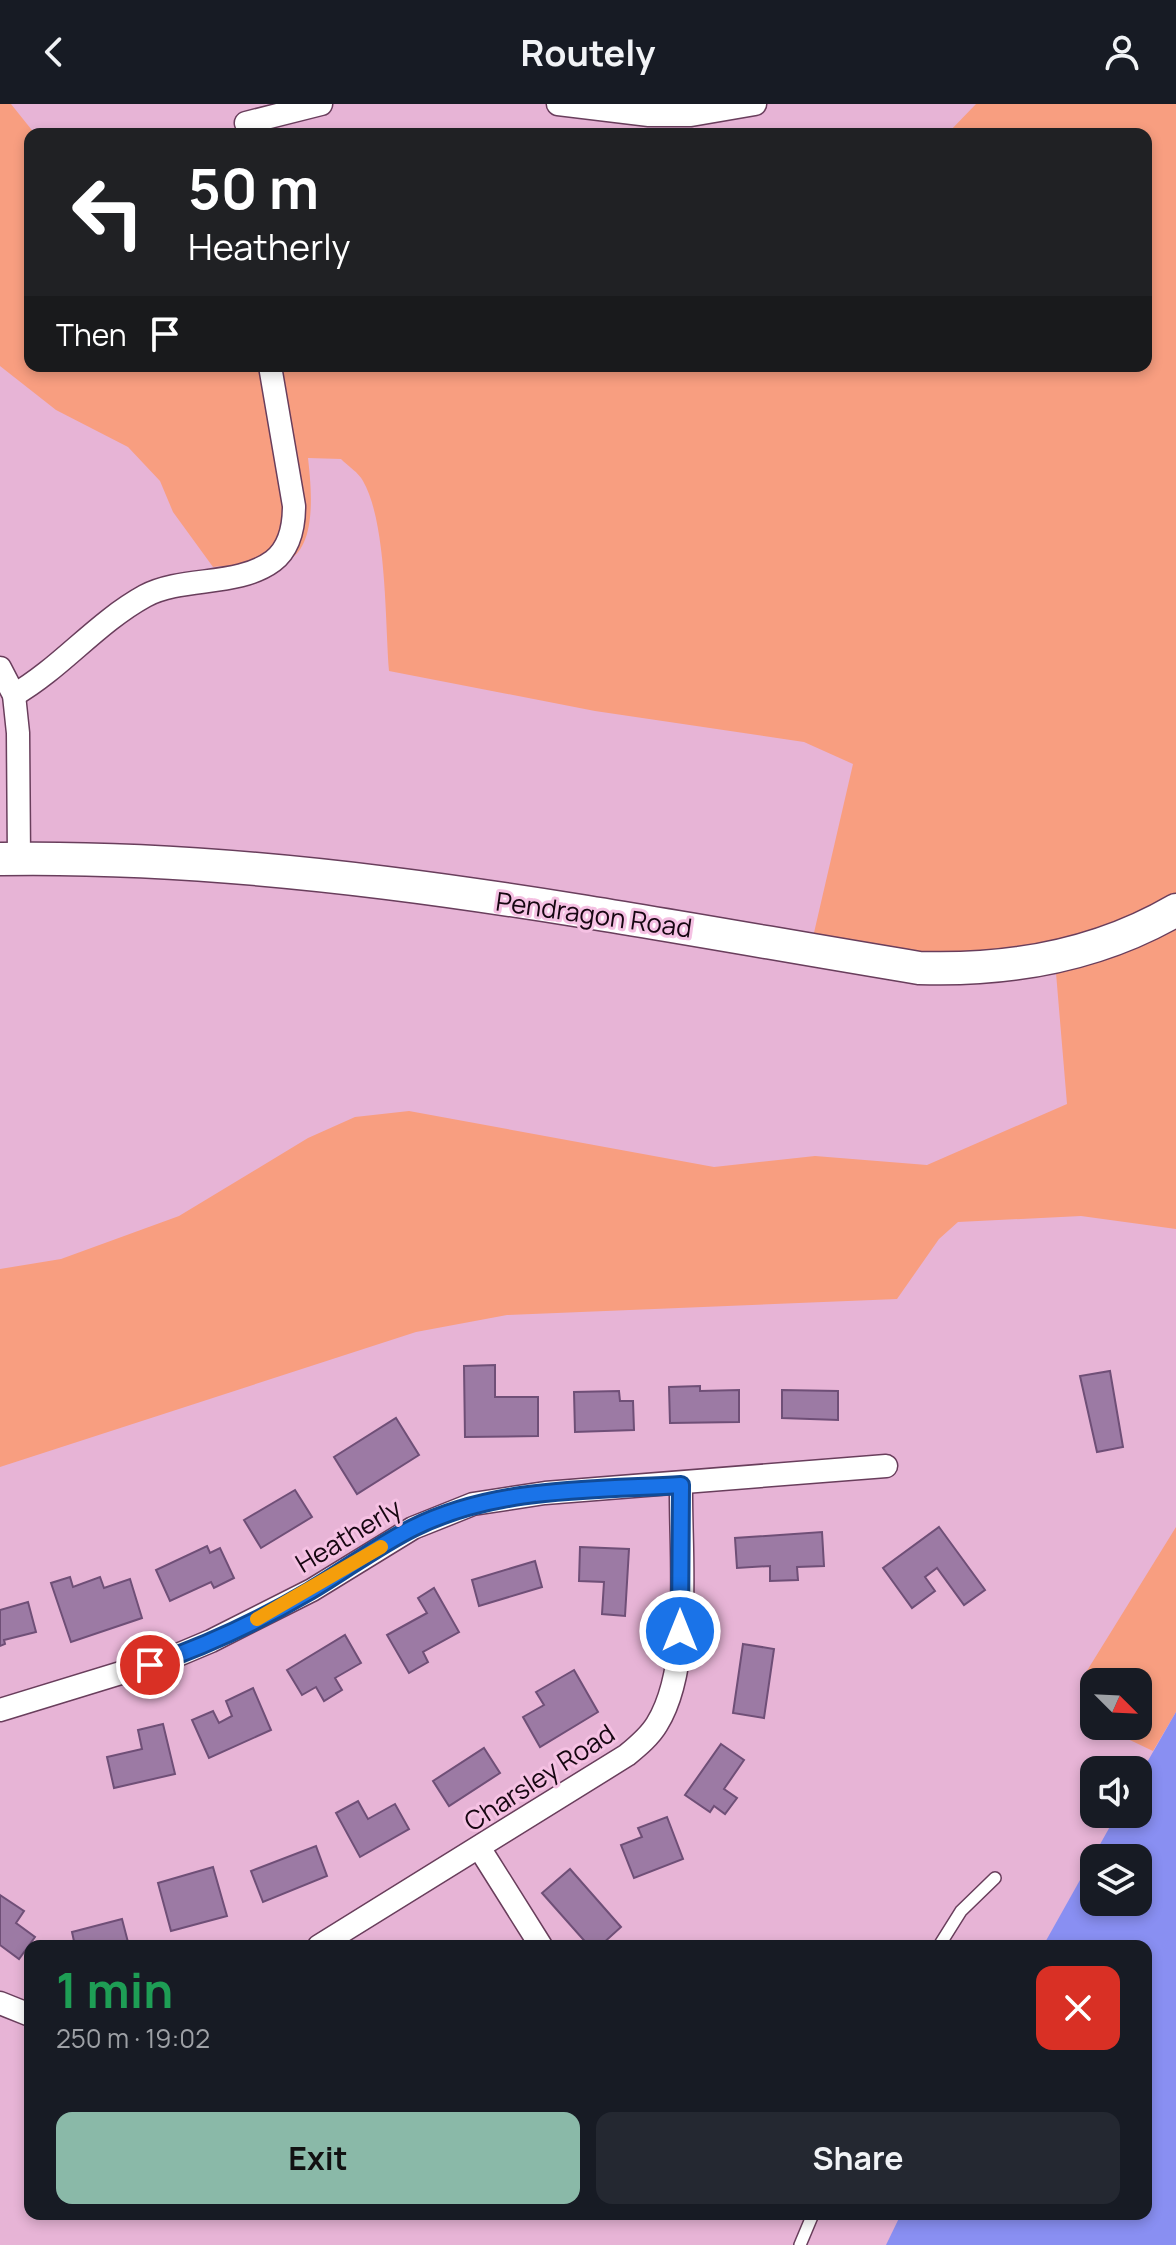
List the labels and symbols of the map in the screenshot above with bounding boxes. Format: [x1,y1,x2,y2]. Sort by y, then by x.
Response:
street label: Pendragon Road [494,882,694,946]
street label: Heatherly [288,1489,408,1581]
position arrow [638,1589,722,1673]
pin [116,1631,184,1699]
north arrow [1080,1668,1152,1740]
street label: Charsley Road [457,1715,621,1839]

